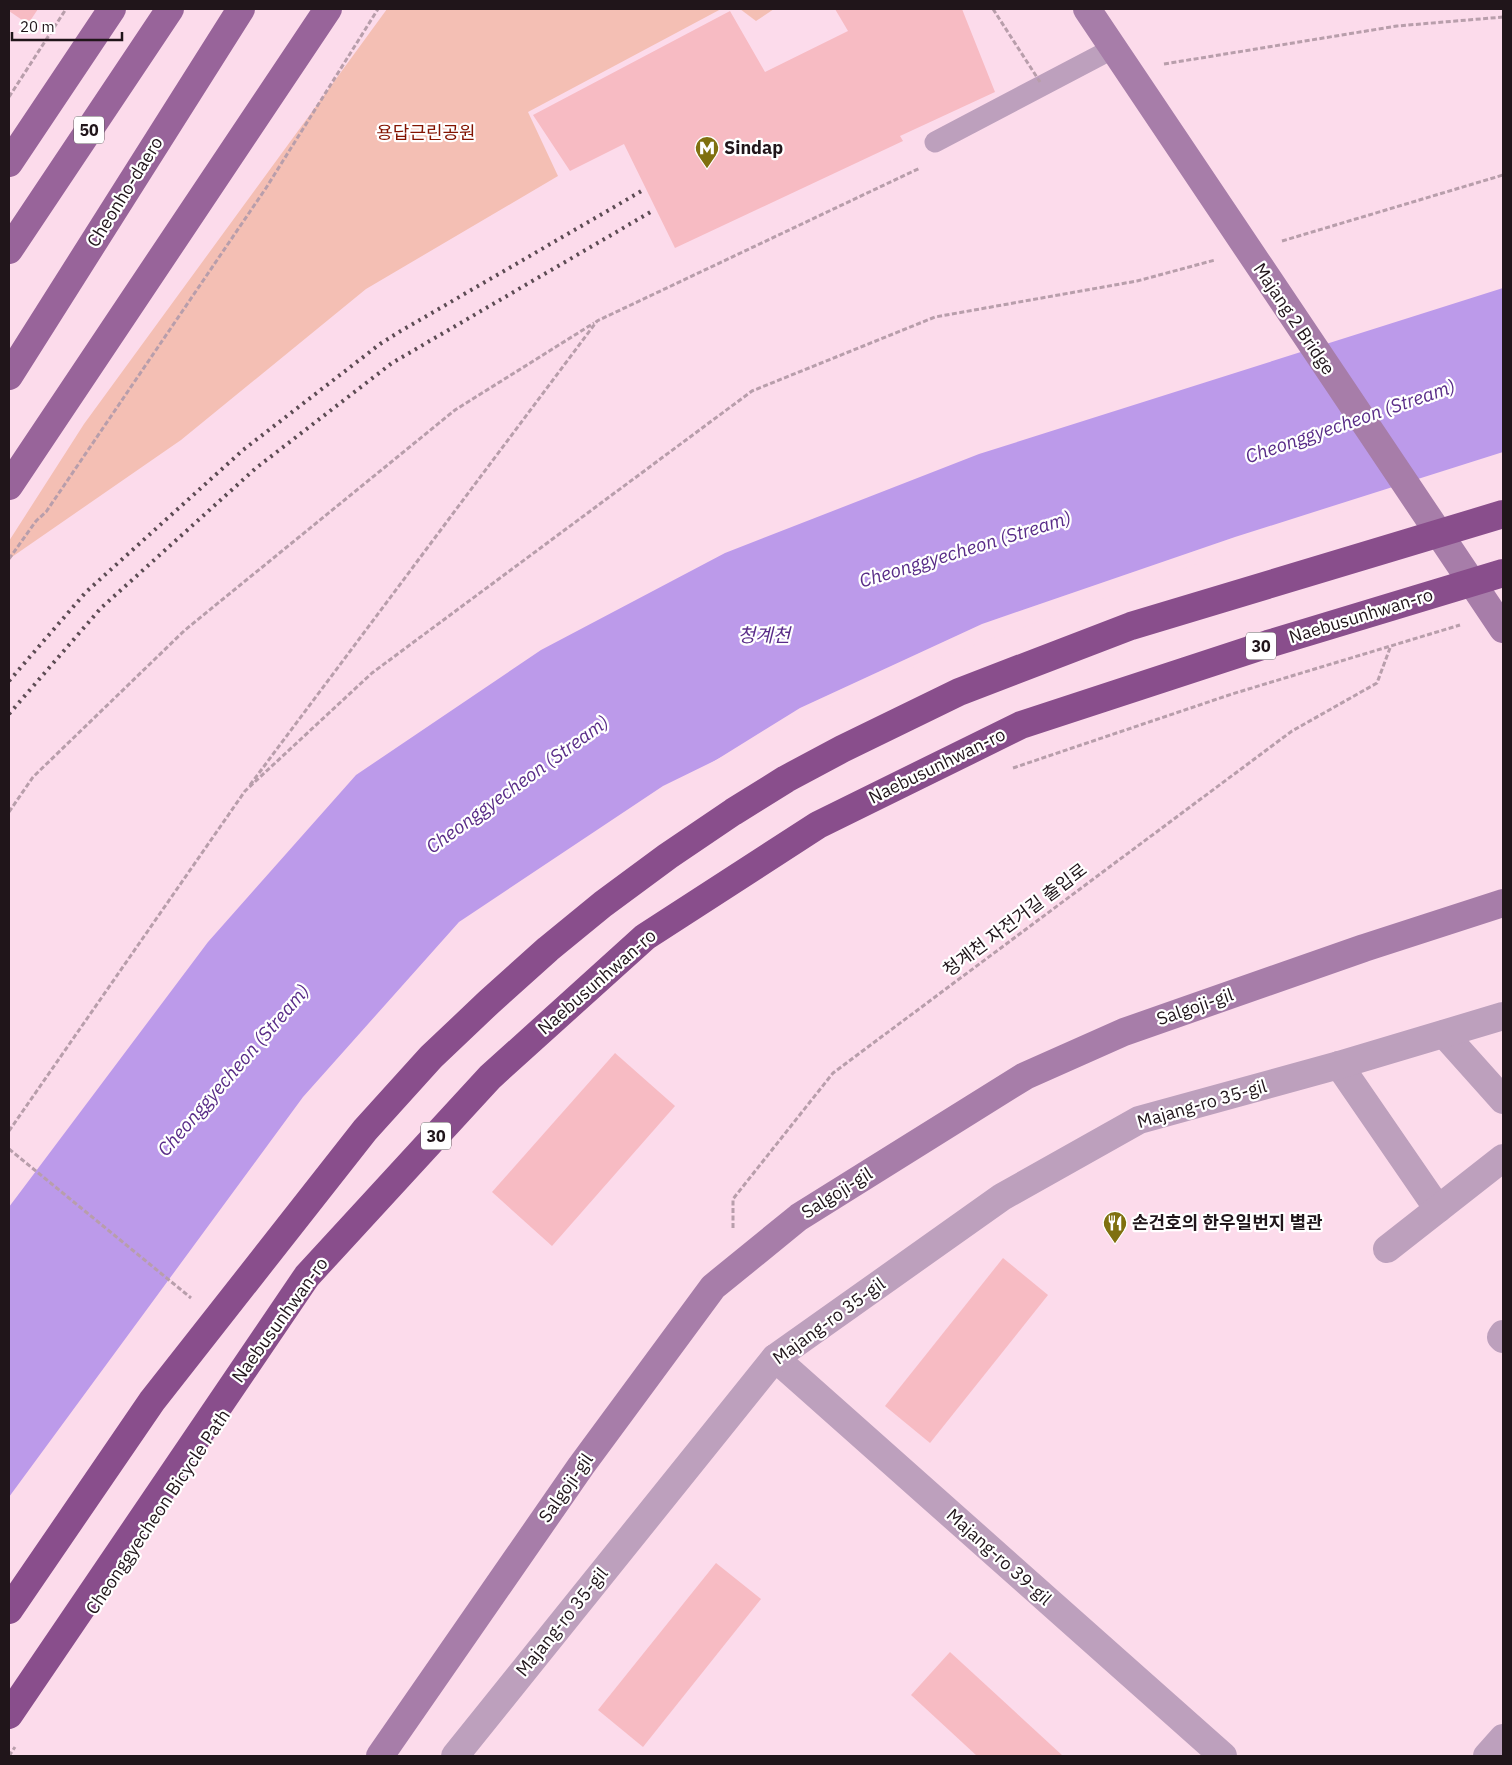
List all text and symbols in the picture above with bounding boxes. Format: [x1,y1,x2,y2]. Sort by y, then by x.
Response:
scale bar [12,10,122,42]
text: 20 m [20,17,55,36]
road number: 50 [74,116,104,144]
park label: 용답근린공원 [376,121,476,144]
street label: Cheonho-daero [81,132,168,251]
metro station icon: Sindap [694,135,720,169]
place label: Sindap [724,136,783,159]
street label: Majang 2 Bridge [1249,258,1340,379]
water label: Cheonggyecheon (Stream) [1242,374,1458,468]
water label: Cheonggyecheon (Stream) [856,505,1074,593]
street label: Naebusunhwan-ro [1286,583,1436,648]
water label: 청계천 [738,623,792,647]
road number: 30 [1246,632,1276,659]
water label: Cheonggyecheon (Stream) [421,710,613,858]
street label: Naebusunhwan-ro [865,722,1009,809]
street label: 청계천 자전거길 출입로 [938,858,1091,981]
street label: Naebusunhwan-ro [533,924,661,1039]
water label: Cheonggyecheon (Stream) [152,979,314,1161]
street label: Salgoji-gil [1153,983,1236,1030]
street label: Majang-ro 35-gil [1134,1074,1269,1133]
road number: 30 [421,1122,451,1150]
street label: Salgoji-gil [797,1162,877,1223]
restaurant icon: 손건호의 한우일번지 별관 [1102,1210,1128,1244]
place label: 손건호의 한우일번지 별관 [1132,1211,1323,1234]
street label: Naebusunhwan-ro [226,1252,333,1387]
street label: Majang-ro 35-gil [768,1272,890,1369]
street label: Cheonggyecheon Bicycle Path [80,1405,235,1619]
street label: Salgoji-gil [533,1448,598,1527]
street label: Majang-ro 39-gil [942,1503,1057,1610]
street label: Majang-ro 35-gil [511,1562,613,1681]

